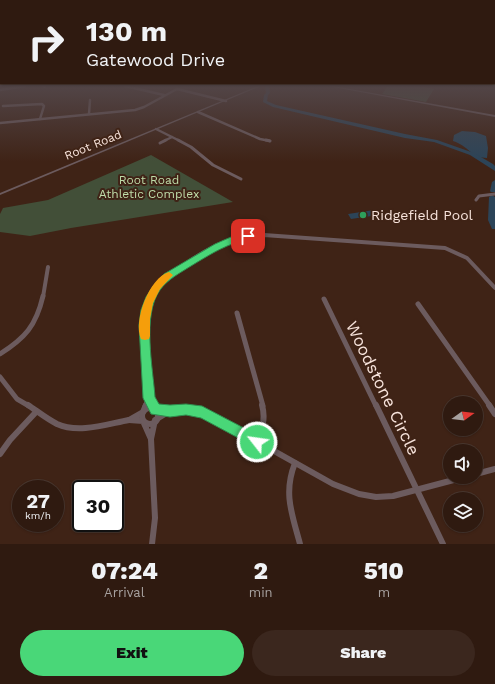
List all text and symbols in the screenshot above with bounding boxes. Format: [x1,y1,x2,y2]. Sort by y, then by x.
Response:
text: 130 m [86,15,167,48]
icon: right [20,16,72,68]
text: Gatewood Drive [86,49,225,70]
street label: Root Road [62,127,124,163]
park label: Root Road Athletic Complex [99,173,199,201]
place label: Ridgefield Pool [371,207,474,223]
marker: Ridgefield Pool [358,210,368,220]
pin [231,219,265,253]
icon: arrive [237,225,259,247]
street label: Woodstone Circle [342,318,424,458]
north arrow [443,396,483,436]
map controls [443,396,483,532]
position arrow [236,421,278,463]
button: sound [443,444,483,484]
speed limit sign: 30 [72,480,124,532]
text: 27 [26,489,50,513]
button: layers [443,492,483,532]
text: km/h [25,510,51,521]
text: 07:24 [91,557,158,585]
text: 2 [254,557,268,585]
text: 510 [364,557,404,585]
text: Arrival [104,585,145,600]
text: min [249,585,273,600]
text: m [378,585,390,600]
button: Exit [20,630,244,676]
button: Share [252,630,475,676]

